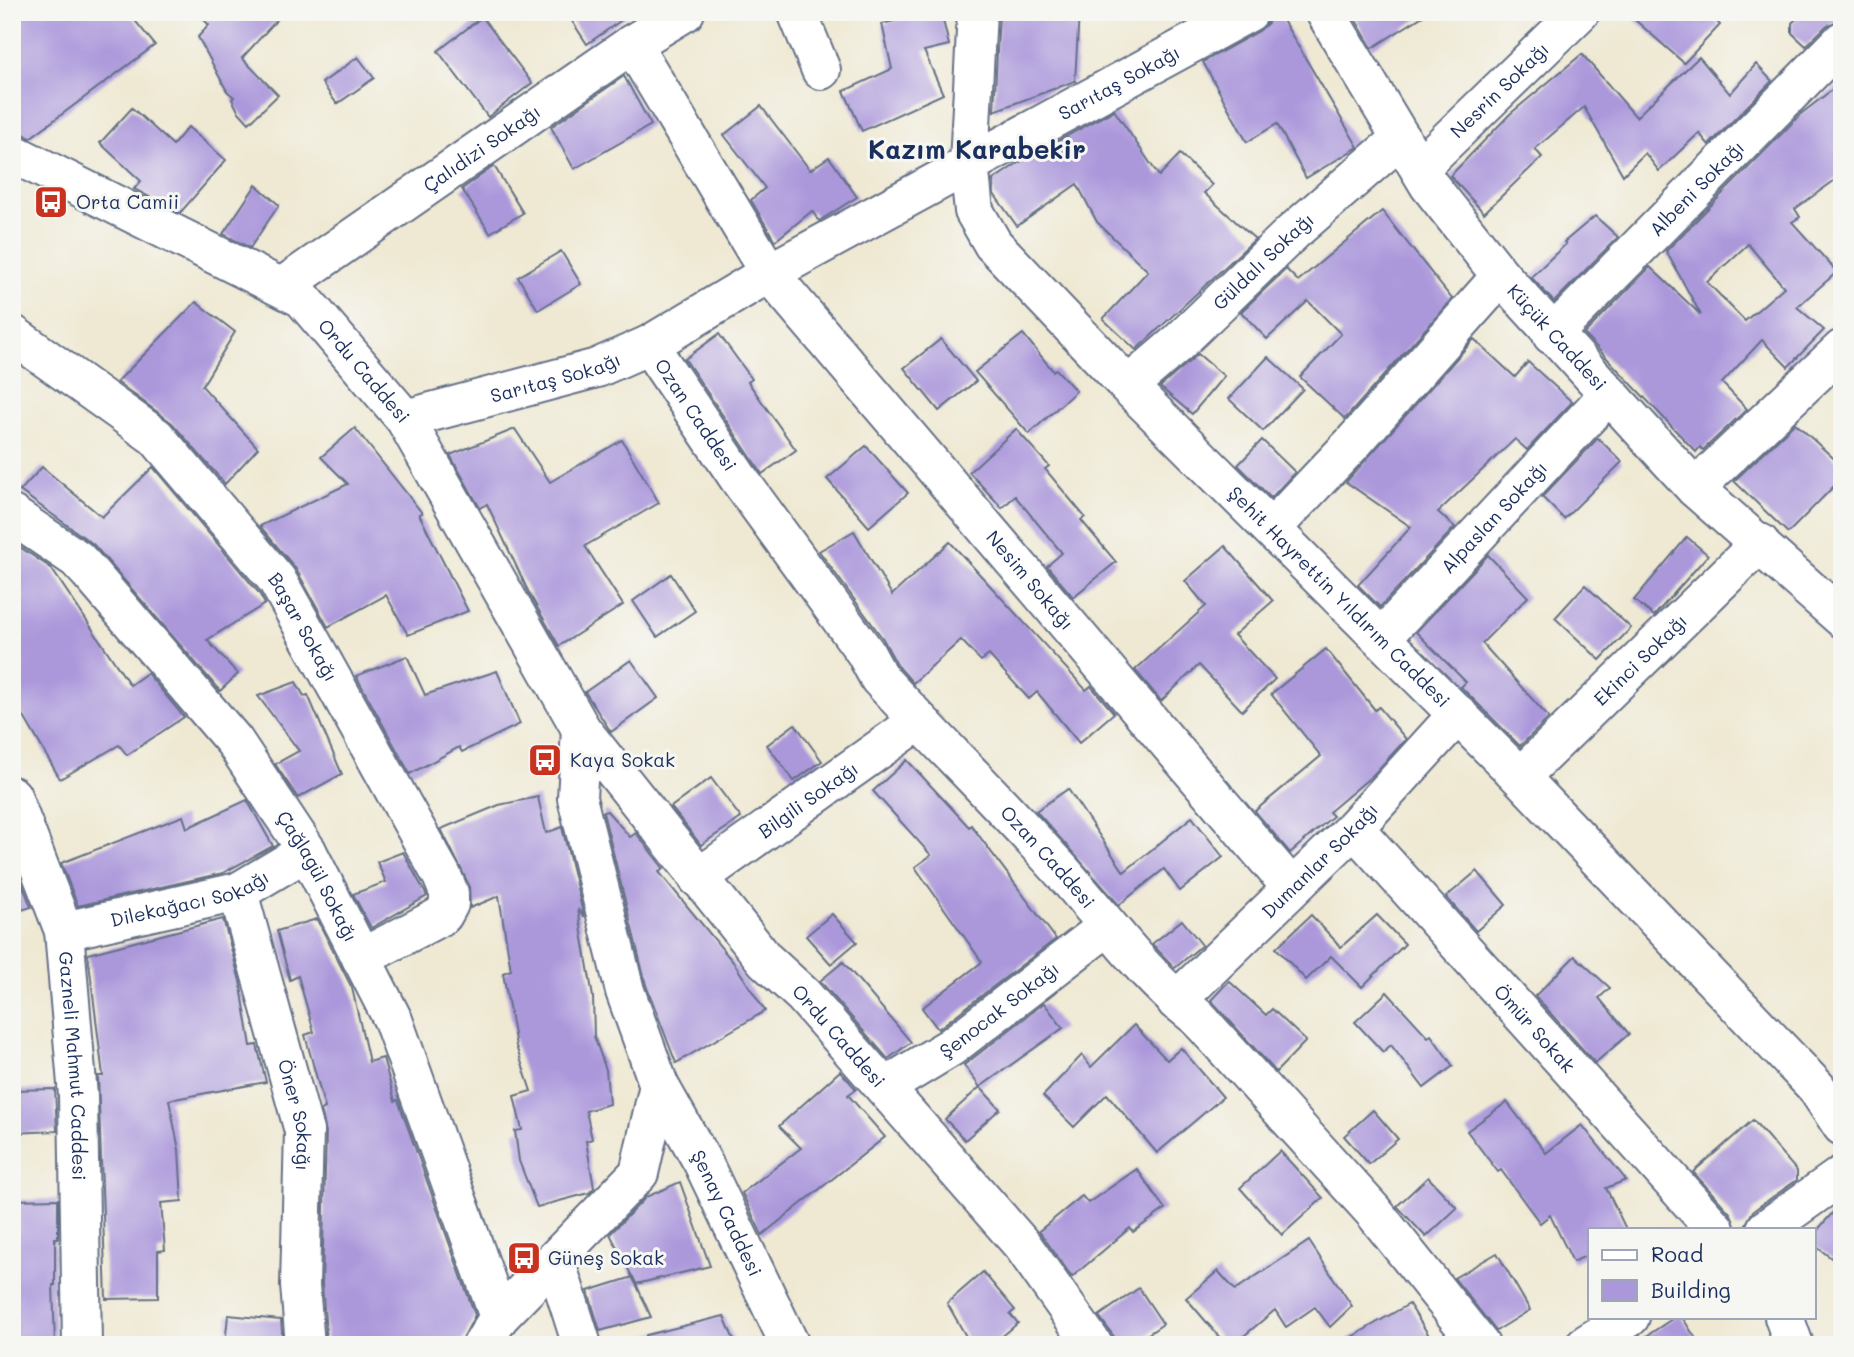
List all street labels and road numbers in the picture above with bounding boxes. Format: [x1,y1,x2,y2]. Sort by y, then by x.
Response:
street label: Nesrin Sokağı [1444,36,1554,143]
street label: Sarıtaş Sokağı [1054,39,1184,125]
street label: Çalıdizi Sokağı [418,99,545,197]
street label: Albeni Sokağı [1643,135,1749,241]
street label: Güldalı Sokağı [1207,207,1319,315]
street label: Küçük Caddesi [1502,278,1613,396]
street label: Ordu Caddesi [313,313,416,428]
street label: Sarıtaş Sokağı [487,346,624,408]
street label: Ozan Caddesi [650,353,743,476]
street label: Alpaslan Sokağı [1435,455,1552,578]
street label: Şehit Hayrettin Yıldırım Caddesi [1223,480,1456,713]
street label: Nesim Sokağı [981,525,1080,635]
street label: Başar Sokağı [263,566,344,686]
street label: Ekinci Sokağı [1588,608,1692,711]
street label: Bilgili Sokağı [753,755,863,843]
street label: Dumanlar Sokağı [1256,797,1383,923]
street label: Ozan Caddesi [995,800,1101,913]
street label: Çağlagül Sokağı [272,805,364,946]
street label: Dilekağacı Sokağı [108,864,273,932]
street label: Gazneli Mahmut Caddesi [54,950,92,1181]
street label: Şenocak Sokağı [935,955,1064,1063]
street label: Ordu Caddesi [787,978,891,1093]
street label: Ömür Sokak [1489,979,1581,1078]
street label: Öner Sokağı [273,1056,317,1171]
street label: Şenay Caddesi [686,1145,768,1280]

